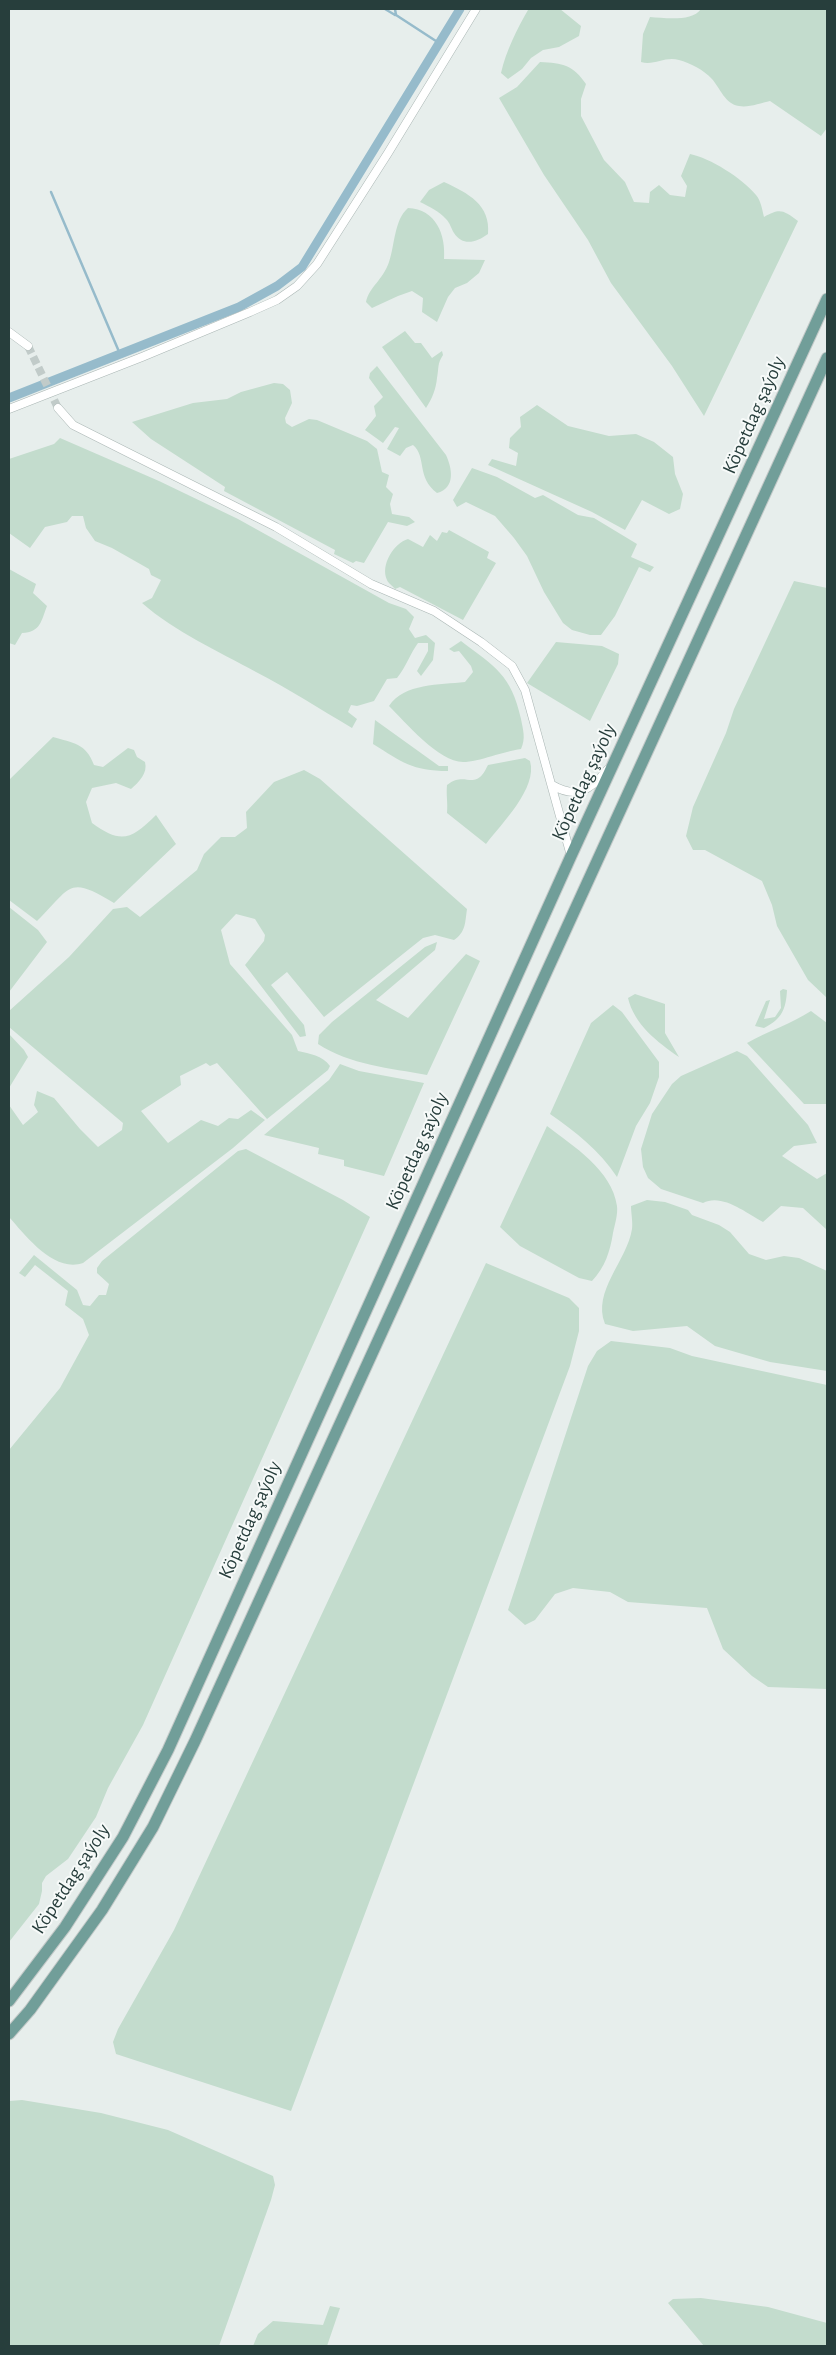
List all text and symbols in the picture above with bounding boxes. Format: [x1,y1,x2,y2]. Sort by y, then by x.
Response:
street label: Köpetdag şaýoly [717,352,791,478]
street label: Köpetdag şaýoly [546,720,622,844]
street label: Köpetdag şaýoly [380,1088,454,1214]
street label: Köpetdag şaýoly [213,1457,287,1583]
street label: Köpetdag şaýoly [26,1819,116,1939]

